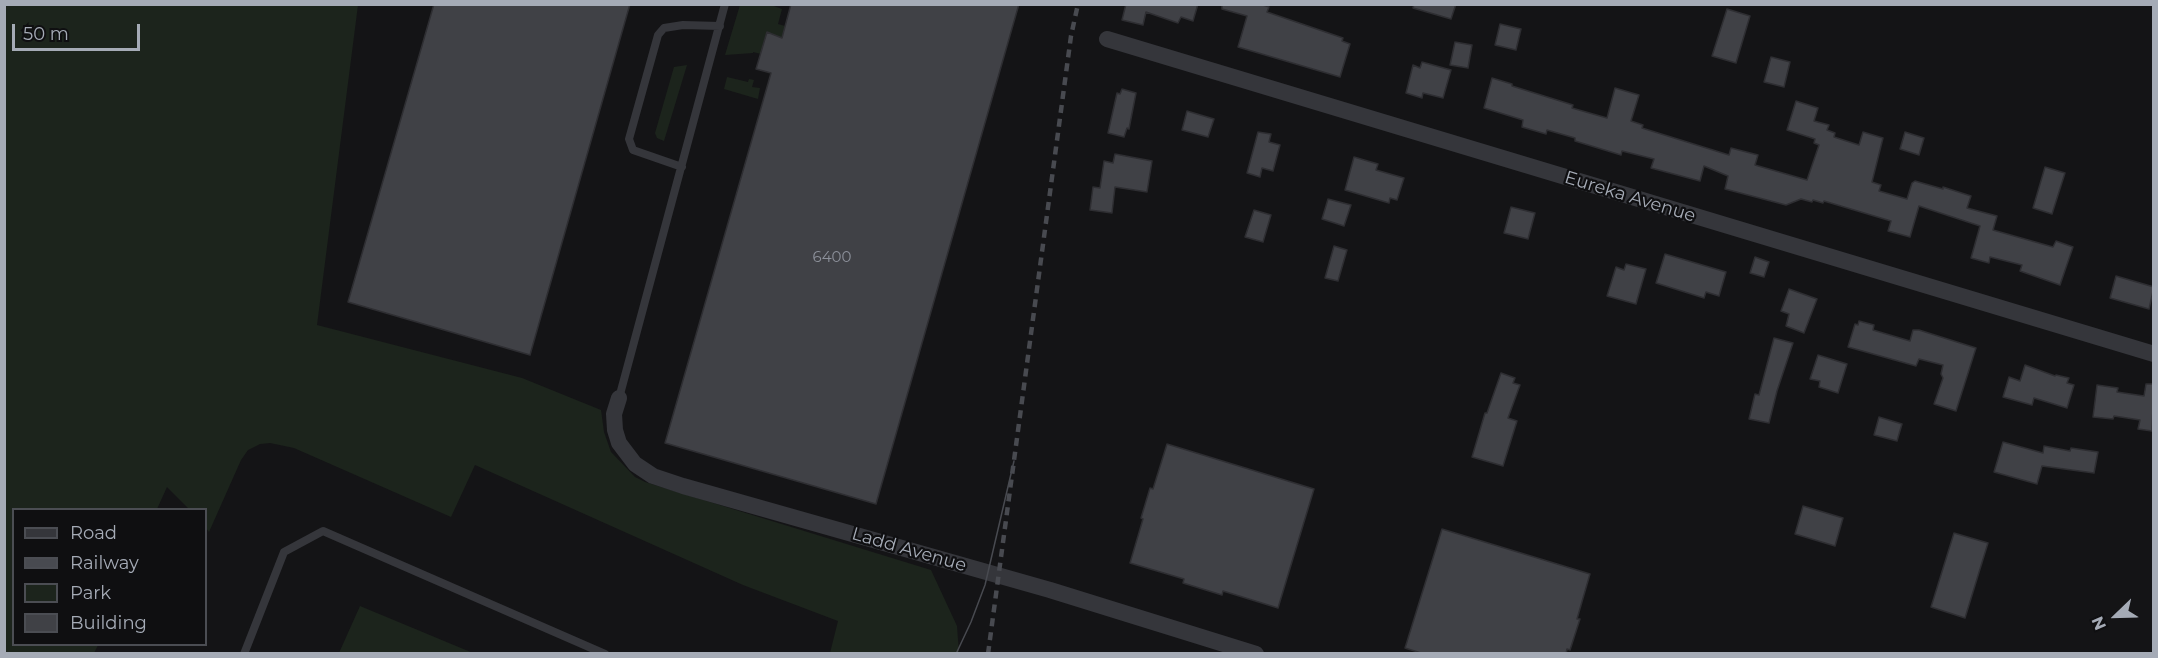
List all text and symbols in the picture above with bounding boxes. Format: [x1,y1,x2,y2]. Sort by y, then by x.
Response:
scale bar [15,12,142,50]
text: 50 m [23,23,69,45]
street label: Eureka Avenue [1562,167,1698,227]
house number: 6400 [813,249,851,267]
legend [12,508,207,646]
text: Road [70,522,117,544]
street label: Ladd Avenue [849,523,969,577]
text: Railway [70,552,139,574]
text: Park [70,582,111,604]
north arrow [2086,586,2146,646]
text: Building [70,612,147,634]
text: N [2088,614,2110,633]

